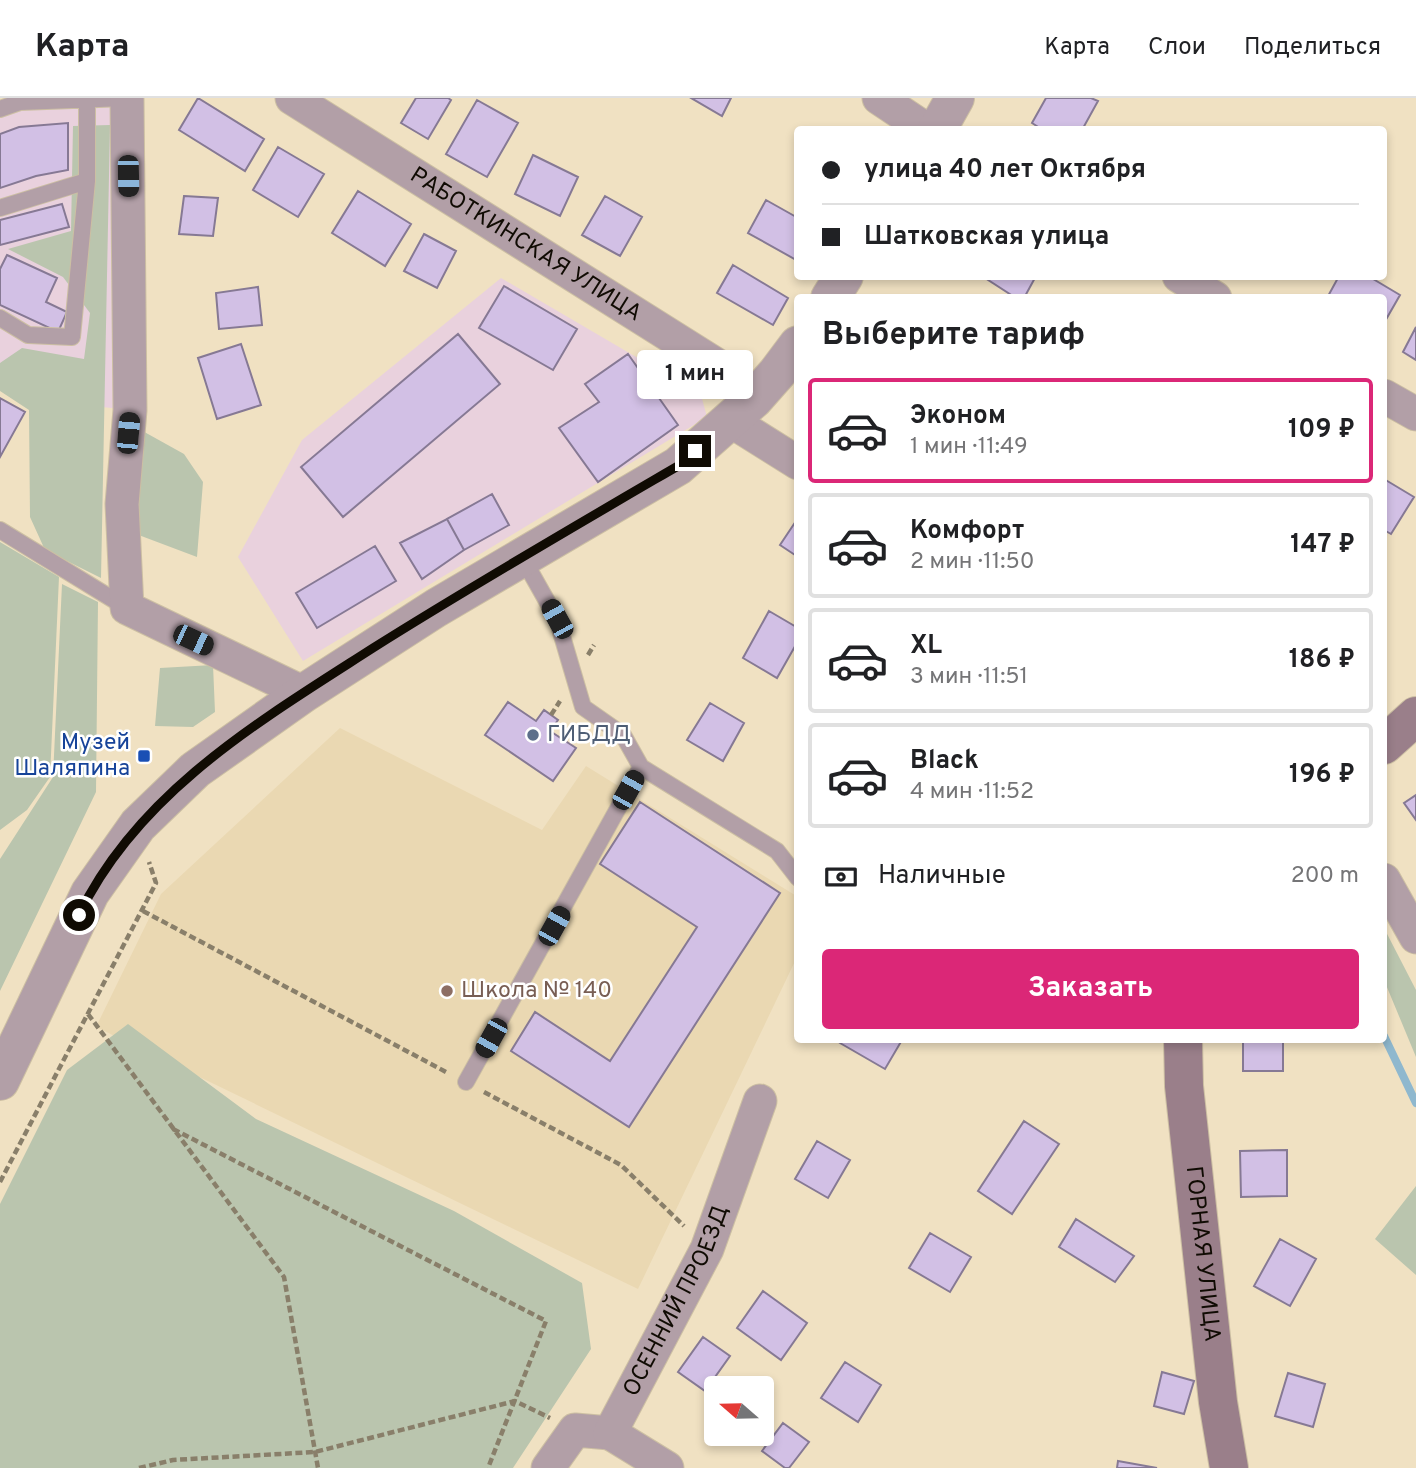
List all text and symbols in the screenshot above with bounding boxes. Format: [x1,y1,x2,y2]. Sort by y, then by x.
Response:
text: Карта [35,27,129,69]
text: Карта [1044,33,1110,63]
text: Слои [1148,33,1206,63]
text: Поделиться [1244,33,1381,63]
text: улица 40 лет Октября [864,154,1146,187]
car [118,155,139,197]
street label: РАБОТКИНСКАЯ УЛИЦА [404,161,647,329]
text: Шатковская улица [864,221,1109,254]
text: Выберите тариф [822,316,1085,356]
callout: 1 мин [637,350,753,398]
text: 1 мин [665,360,725,389]
icon: car [826,399,889,462]
text: Эконом [910,400,1006,433]
car [116,411,141,455]
text: 109 ₽ [1288,414,1355,447]
text: 1 мин · 11:49 [910,433,1028,462]
route end [679,435,711,467]
icon: car [826,514,889,577]
text: Комфорт [910,515,1024,548]
text: 147 ₽ [1290,529,1355,562]
text: 2 мин · 11:50 [910,548,1035,577]
car [538,596,577,642]
car [170,622,217,658]
icon: car [826,629,889,692]
text: XL [910,630,942,663]
text: 186 ₽ [1289,644,1355,677]
text: 3 мин · 11:51 [910,663,1028,692]
place label: ГИБДД [547,721,631,750]
marker: ГИБДД [525,727,541,743]
place label: Музей Шаляпина [14,729,130,784]
icon: car [826,744,889,807]
text: Black [910,745,979,778]
marker: Музей Шаляпина [136,748,152,764]
text: 196 ₽ [1289,759,1355,792]
car [609,767,648,813]
text: 4 мин · 11:52 [910,778,1034,807]
icon: cash [822,858,860,896]
text: Наличные [878,860,1006,893]
text: 200 m [1291,862,1359,891]
route start [63,899,95,931]
car [535,903,574,949]
button: Заказать [822,949,1359,1029]
place label: Школа № 140 [461,977,612,1006]
marker: Школа № 140 [439,983,455,999]
car [472,1015,511,1061]
street label: ГОРНАЯ УЛИЦА [1178,1164,1226,1344]
street label: ОСЕННИЙ ПРОЕЗД [617,1202,736,1402]
north arrow [704,1376,774,1446]
map controls [704,1376,774,1446]

